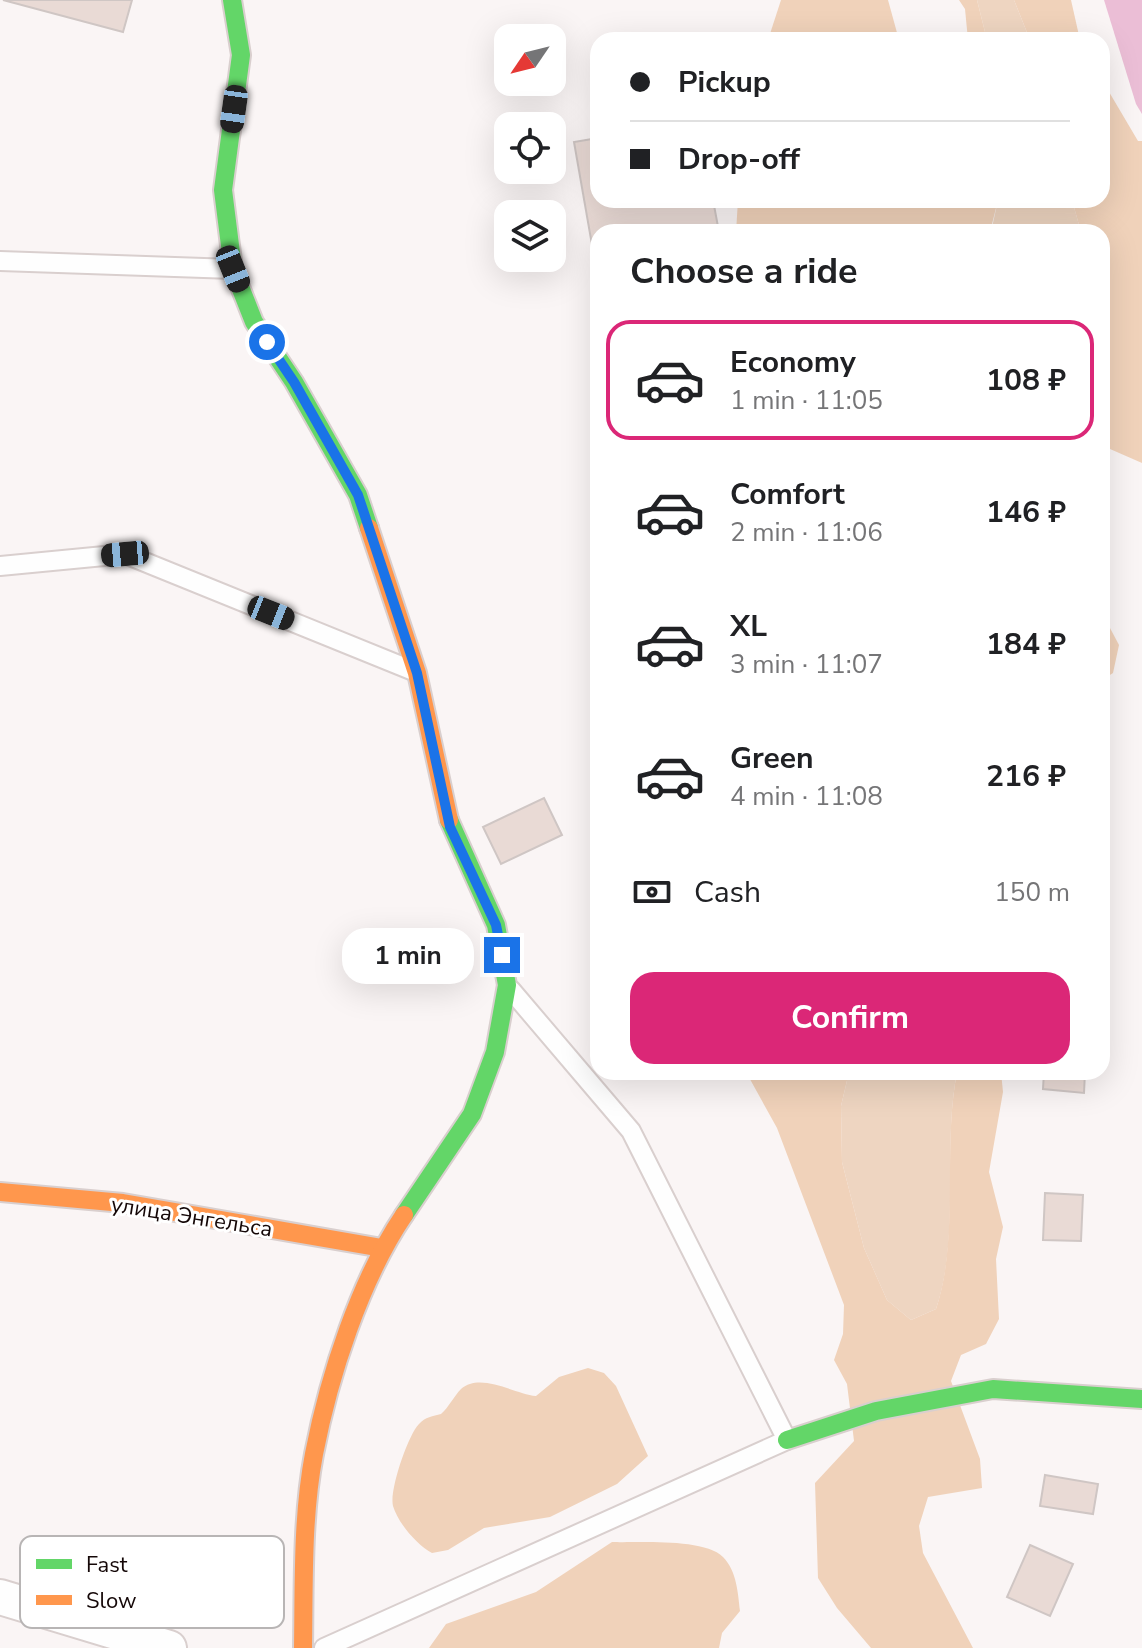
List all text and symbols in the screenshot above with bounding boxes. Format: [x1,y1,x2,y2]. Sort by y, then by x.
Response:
north arrow [494,24,566,96]
map controls [494,24,566,272]
text: Pickup [678,62,771,103]
car [219,84,249,134]
button: locate [494,112,566,184]
text: Drop-off [678,139,800,180]
button: layers [494,200,566,272]
car [213,242,253,296]
text: Choose a ride [630,247,858,296]
route start [249,324,285,360]
text: Economy [730,342,856,383]
icon: car [634,344,706,416]
text: 108 ₽ [986,360,1066,401]
text: 1 min · 11:05 [730,383,883,418]
text: Comfort [730,474,845,515]
icon: car [634,476,706,548]
text: 146 ₽ [986,492,1066,533]
text: 2 min · 11:06 [730,515,883,550]
car [100,540,150,568]
car [244,593,298,633]
text: XL [730,606,767,647]
icon: car [634,608,706,680]
text: 184 ₽ [986,624,1066,665]
text: 3 min · 11:07 [730,647,883,682]
text: Green [730,738,814,779]
icon: car [634,740,706,812]
text: 216 ₽ [986,756,1066,797]
text: 4 min · 11:08 [730,779,883,814]
icon: cash [630,870,674,914]
text: Cash [694,872,761,913]
text: 150 m [994,875,1070,910]
callout: 1 min [342,927,474,983]
route end [484,937,520,973]
text: 1 min [374,938,442,973]
button: Confirm [630,972,1070,1064]
street label: улица Энгельса [109,1189,275,1245]
legend [20,1536,284,1628]
text: Fast [86,1550,128,1580]
text: Slow [86,1586,137,1616]

